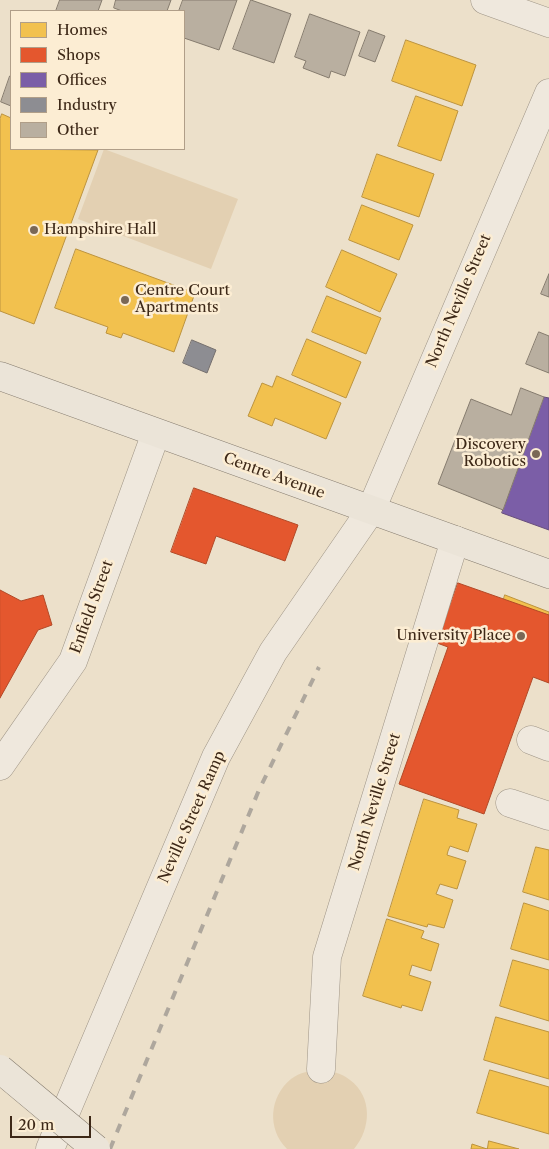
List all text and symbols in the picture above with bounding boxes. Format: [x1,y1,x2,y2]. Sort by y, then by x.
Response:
legend [10,10,185,150]
text: Homes [57,20,108,39]
text: Shops [57,45,100,64]
text: Offices [57,70,107,89]
text: Industry [57,95,117,114]
text: Other [57,120,99,139]
place label: Hampshire Hall [44,221,156,239]
marker: Hampshire Hall [28,224,40,236]
street label: North Neville Street [423,232,495,370]
place label: Centre Court Apartments [135,282,230,317]
marker: Centre Court Apartments [119,294,131,306]
place label: Discovery Robotics [455,436,526,471]
marker: Discovery Robotics [530,448,542,460]
street label: Centre Avenue [221,449,327,503]
street label: Enfield Street [67,558,117,656]
place label: University Place [396,627,511,645]
marker: University Place [515,630,527,642]
street label: North Neville Street [346,731,404,873]
street label: Neville Street Ramp [155,748,229,886]
scale bar [12,1106,94,1138]
text: 20 m [18,1115,54,1134]

